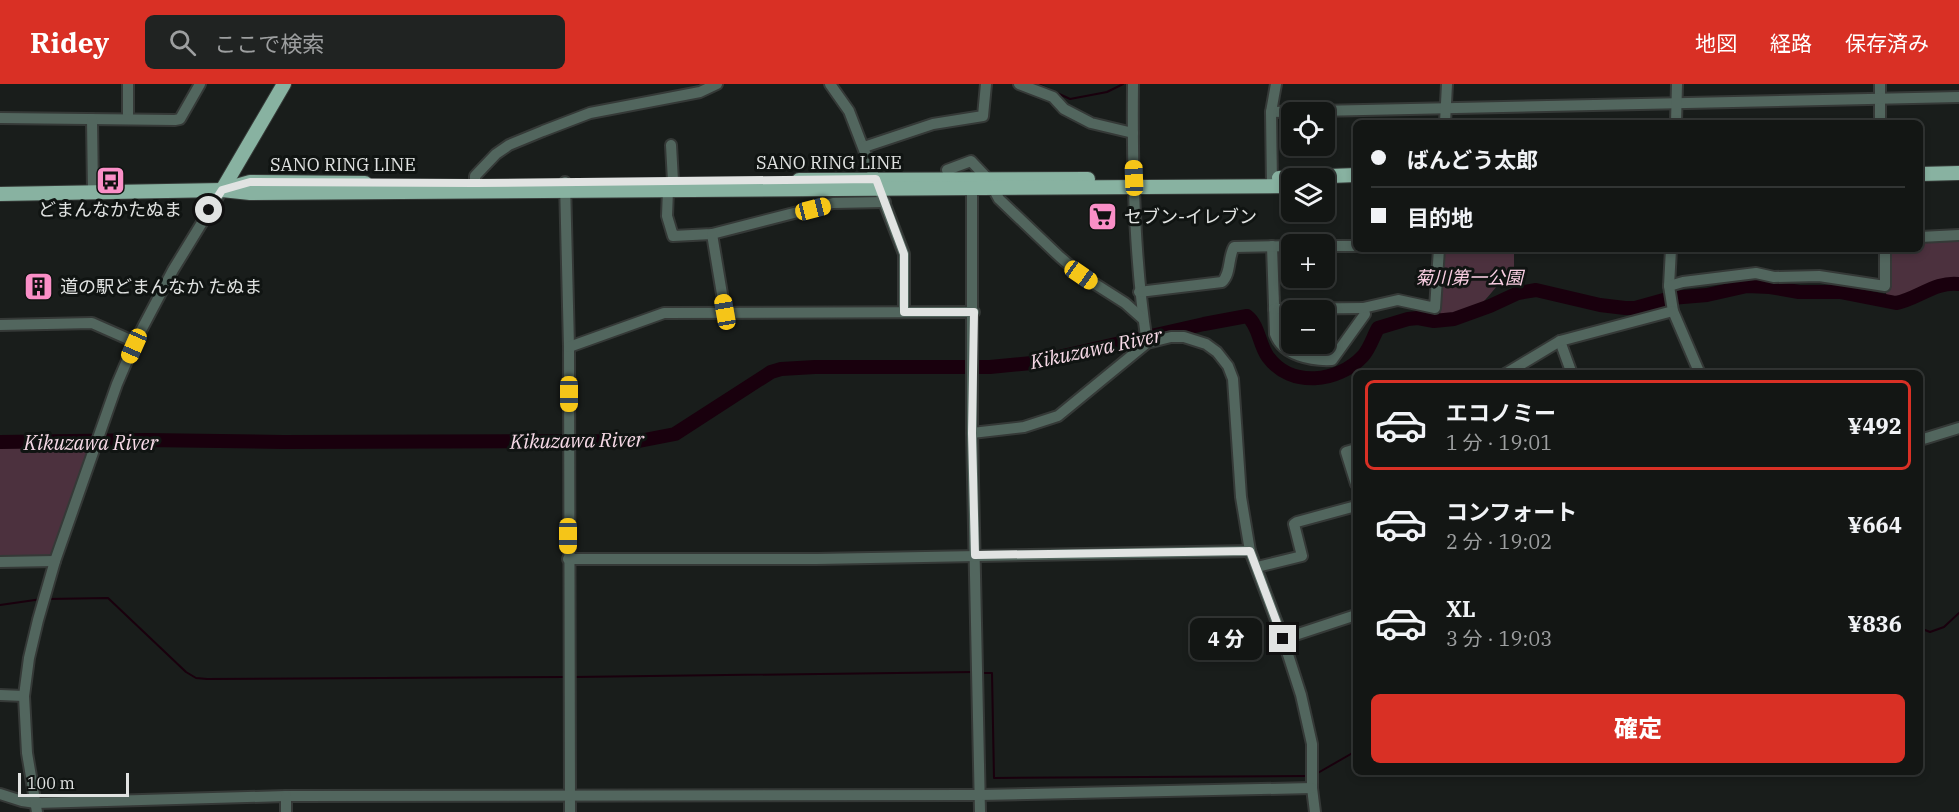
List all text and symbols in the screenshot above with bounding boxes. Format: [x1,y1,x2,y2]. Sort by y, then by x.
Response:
search box [145,15,565,69]
text: Ridey [30,24,109,61]
icon: search [166,26,199,59]
text: ここで検索 [214,29,324,58]
text: 地図 [1695,29,1737,57]
text: 経路 [1770,29,1812,57]
text: 保存済み [1845,29,1929,57]
map controls [1281,102,1335,354]
button: locate [1281,102,1335,156]
text: ばんどう太郎 [1407,145,1538,174]
street label: SANO RING LINE [756,151,902,174]
street label: SANO RING LINE [270,153,416,176]
car [1124,160,1144,196]
bus stop icon: どまんなかたぬま [94,164,126,196]
button: layers [1281,168,1335,222]
route start [195,196,222,223]
car [793,196,833,222]
place label: どまんなかたぬま [38,198,182,221]
supermarket icon: セブン-イレブン [1087,200,1119,232]
text: 目的地 [1407,203,1473,232]
place label: セブン-イレブン [1124,205,1257,228]
button: + [1281,234,1335,288]
car [1061,257,1101,293]
park label: 菊川第一公園 [1415,266,1526,289]
building icon: 道の駅どまんなか たぬま [23,270,55,302]
place label: 道の駅どまんなか たぬま [60,275,262,298]
car [713,293,737,331]
button: − [1281,300,1335,354]
water label: Kikuzawa River [1026,321,1166,375]
car [118,326,150,366]
car [560,376,578,412]
icon: car [1374,398,1428,452]
text: エコノミー [1446,398,1556,427]
text: ¥492 [1847,411,1902,440]
water label: Kikuzawa River [509,425,646,455]
water label: Kikuzawa River [23,429,159,456]
text: 1 分 · 19:01 [1446,429,1552,456]
icon: car [1374,497,1428,551]
text: コンフォート [1446,497,1577,526]
text: ¥664 [1847,510,1902,539]
car [559,518,577,554]
text: 2 分 · 19:02 [1446,528,1552,555]
text: XL [1446,594,1476,623]
icon: car [1374,596,1428,650]
text: ¥836 [1847,609,1902,638]
callout: 4 分 [1190,618,1262,660]
text: 4 分 [1208,625,1244,652]
route end [1269,625,1296,652]
text: 3 分 · 19:03 [1446,625,1552,652]
button: 確定 [1371,694,1905,763]
scale bar [18,770,129,798]
text: 100 m [27,773,75,793]

